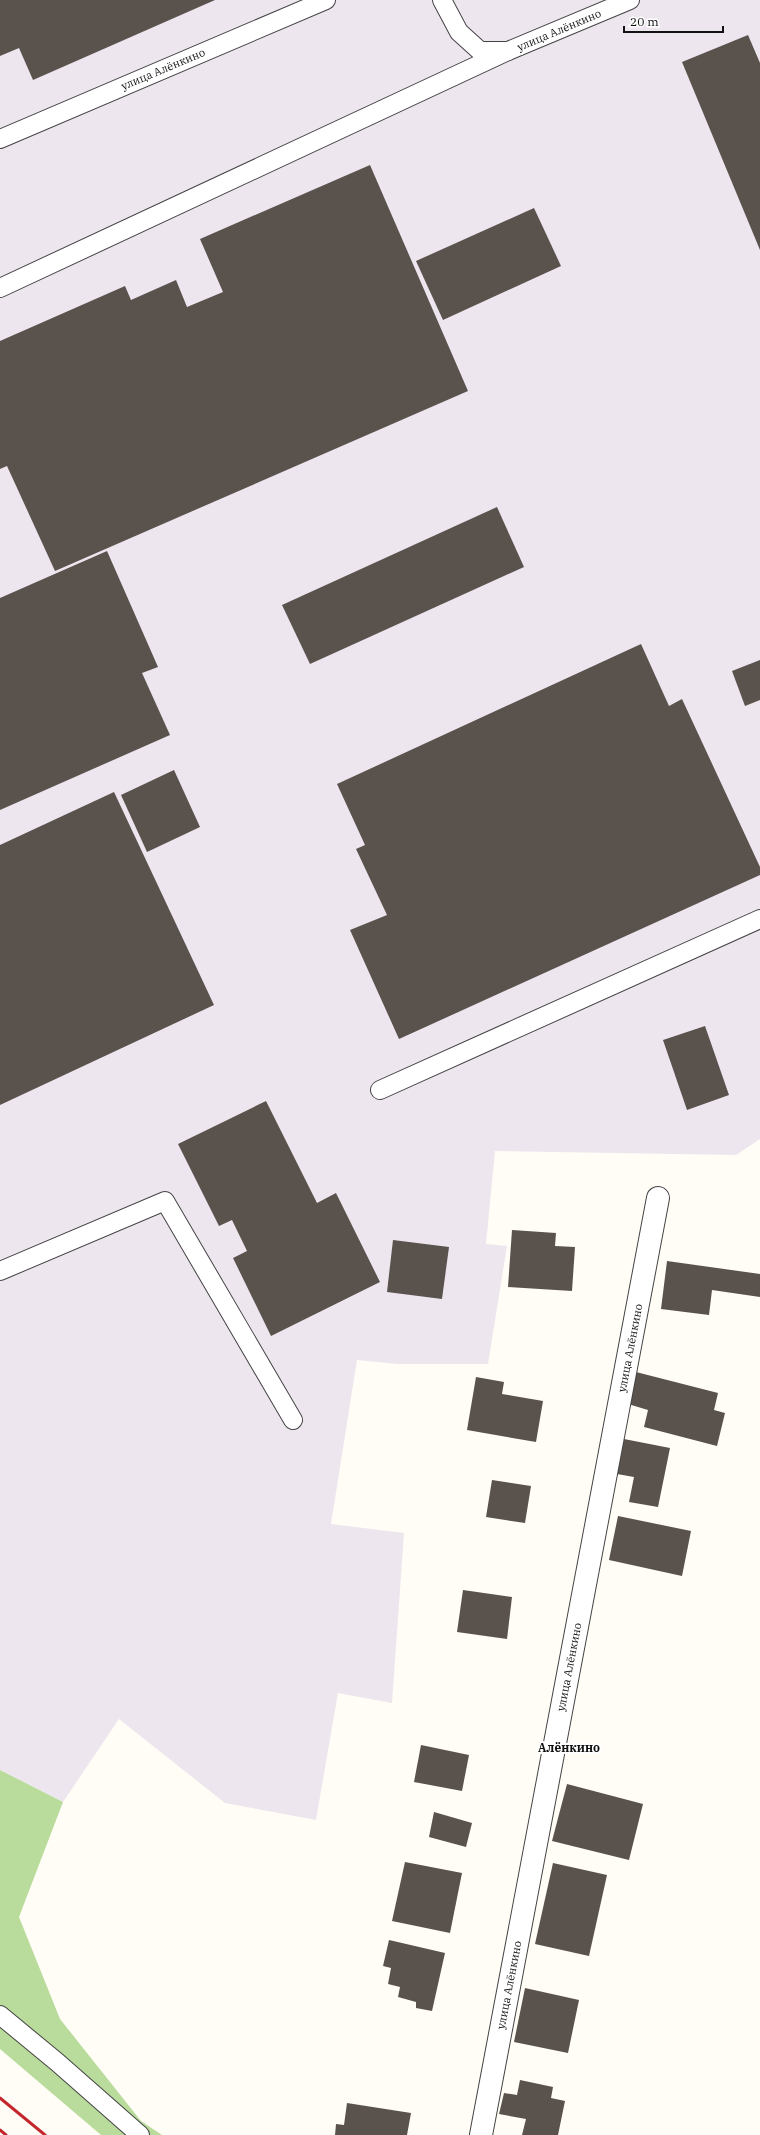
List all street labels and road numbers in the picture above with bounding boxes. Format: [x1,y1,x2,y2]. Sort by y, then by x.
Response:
street label: улица Алёнкино [515,6,603,54]
street label: улица Алёнкино [119,45,207,93]
street label: улица Алёнкино [615,1303,645,1393]
street label: улица Алёнкино [554,1622,584,1712]
street label: улица Алёнкино [494,1940,524,2030]

